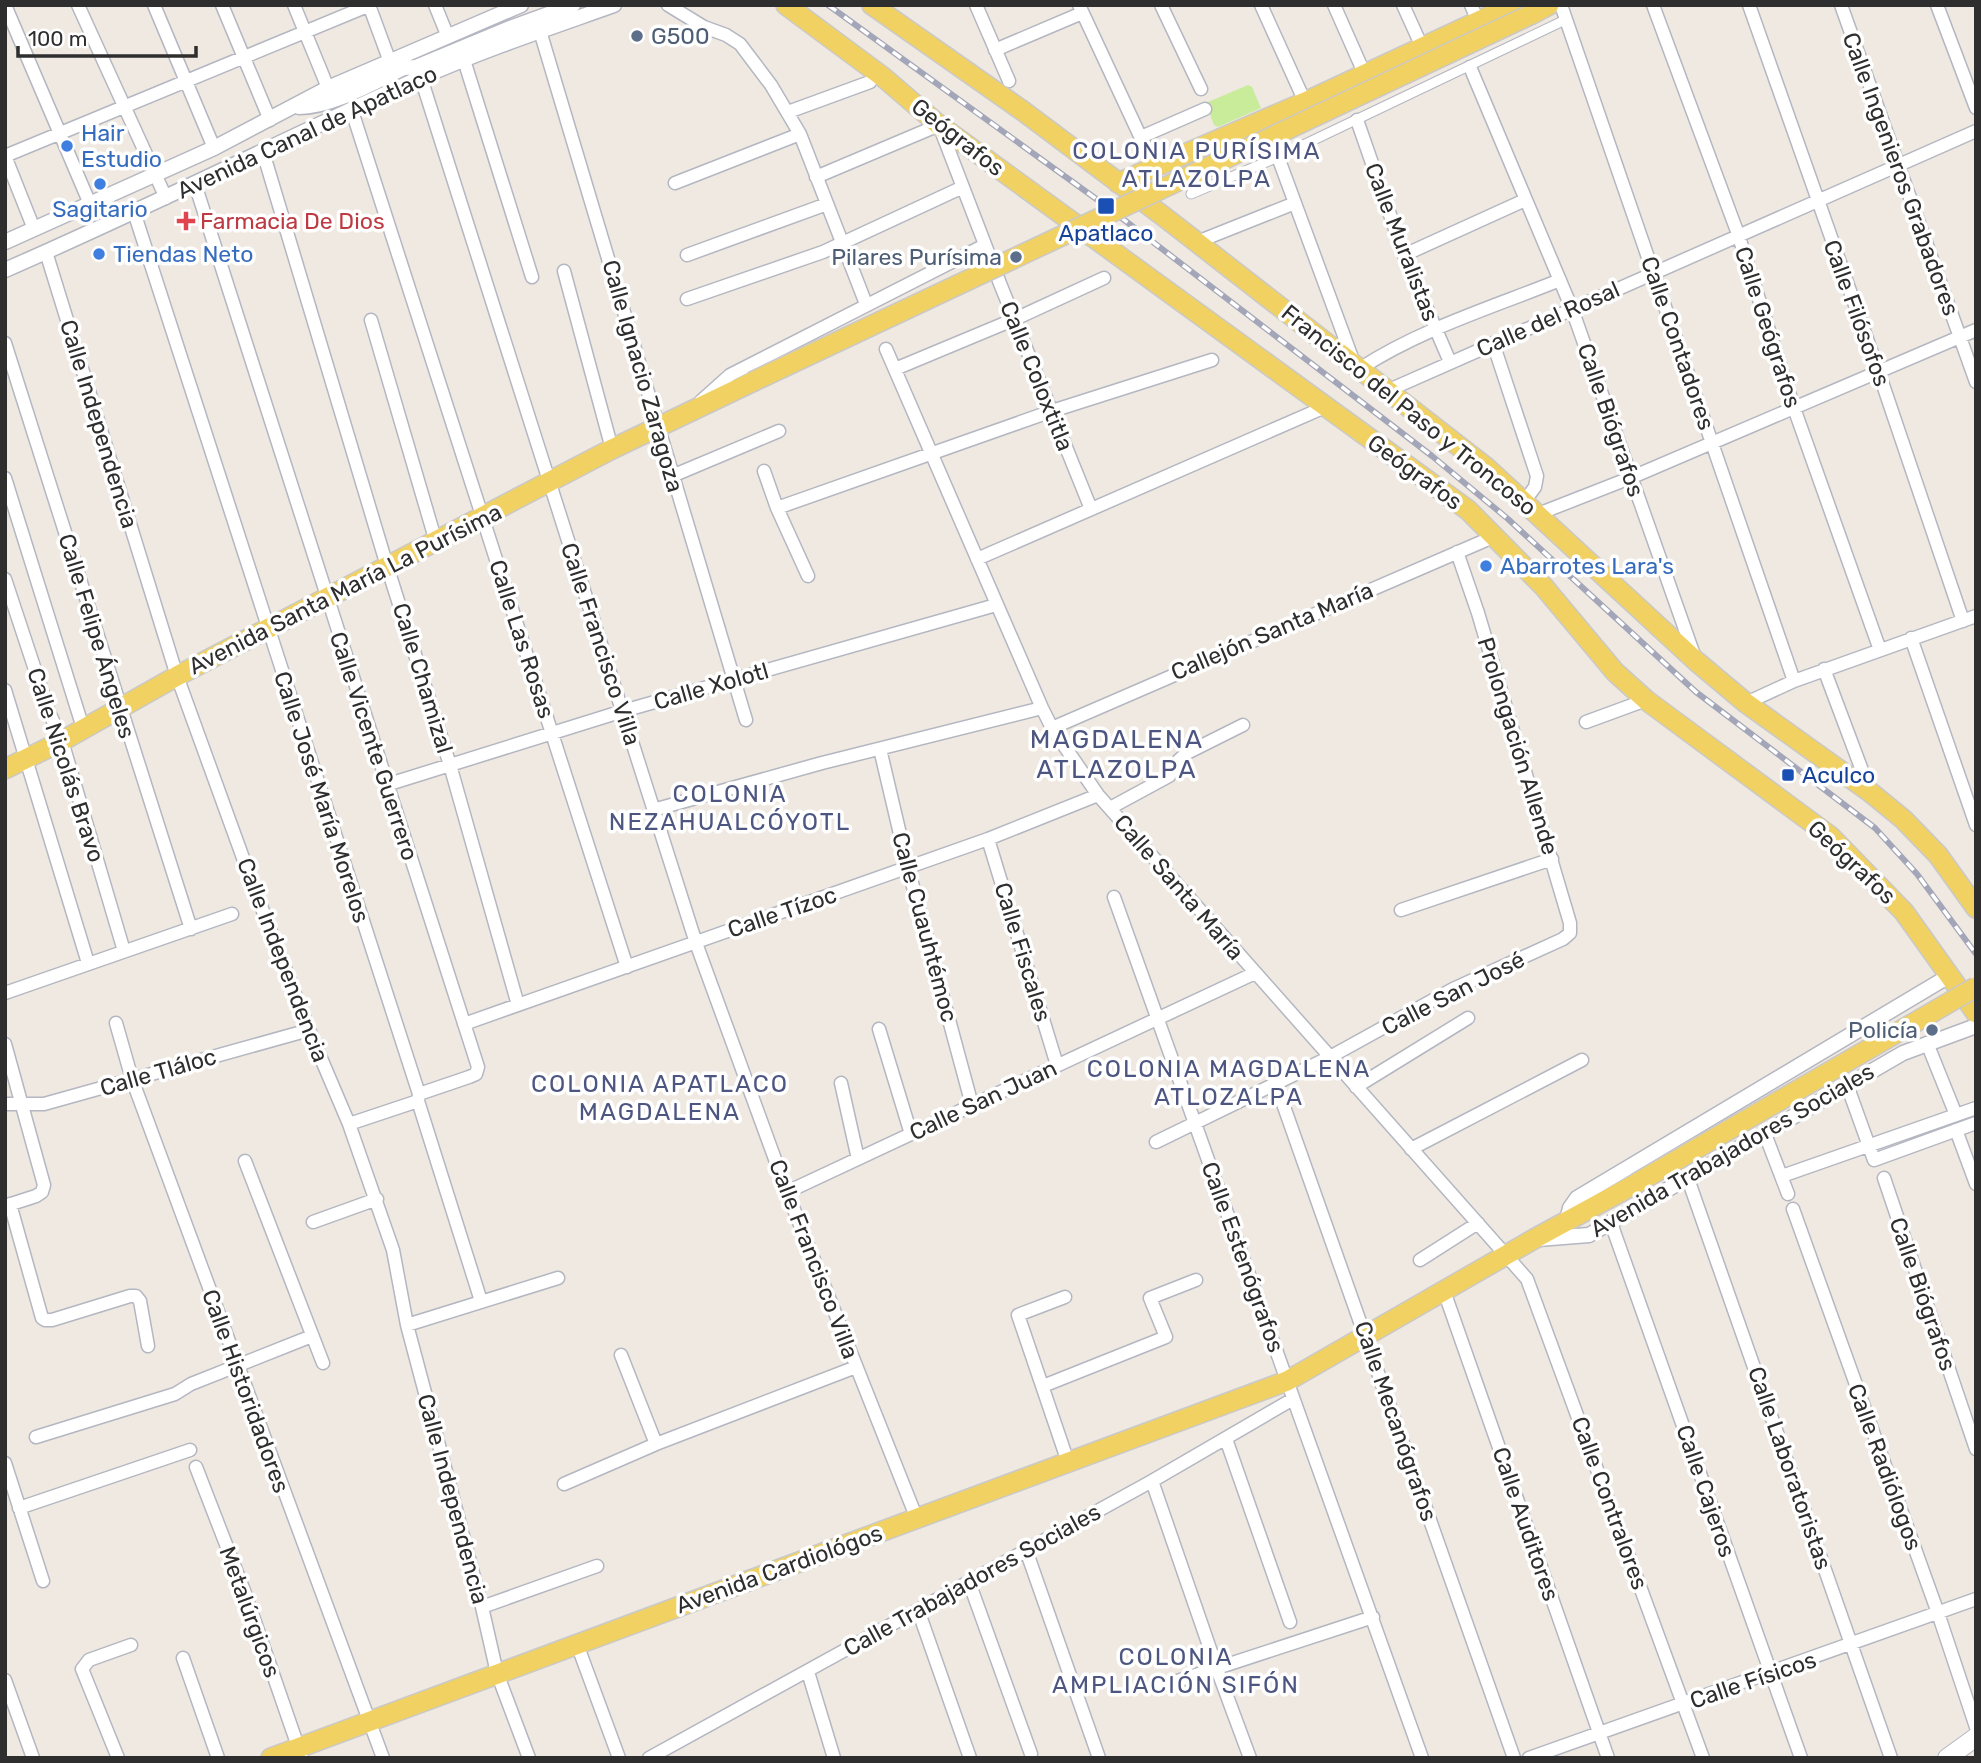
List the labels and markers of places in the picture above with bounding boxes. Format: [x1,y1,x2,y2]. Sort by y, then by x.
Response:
place label: G500 [651,22,710,50]
marker: G500 [629,28,645,44]
place label: Hair Estudio [81,119,162,173]
marker: Hair Estudio [59,138,75,154]
marker: Sagitario [92,176,108,192]
place label: Sagitario [52,195,148,223]
marker: Apatlaco [1096,196,1116,216]
place label: Farmacia De Dios [200,207,385,235]
marker: Farmacia De Dios [178,213,194,229]
place label: Apatlaco [1059,219,1153,247]
place label: Tiendas Neto [113,240,253,268]
place label: Pilares Purísima [831,243,1002,271]
marker: Tiendas Neto [91,246,107,262]
marker: Pilares Purísima [1008,249,1024,265]
place label: Abarrotes Lara's [1500,552,1674,580]
marker: Abarrotes Lara's [1478,558,1494,574]
place label: Aculco [1802,761,1875,789]
marker: Aculco [1780,767,1796,783]
place label: Policía [1848,1016,1918,1044]
marker: Policía [1924,1022,1940,1038]

